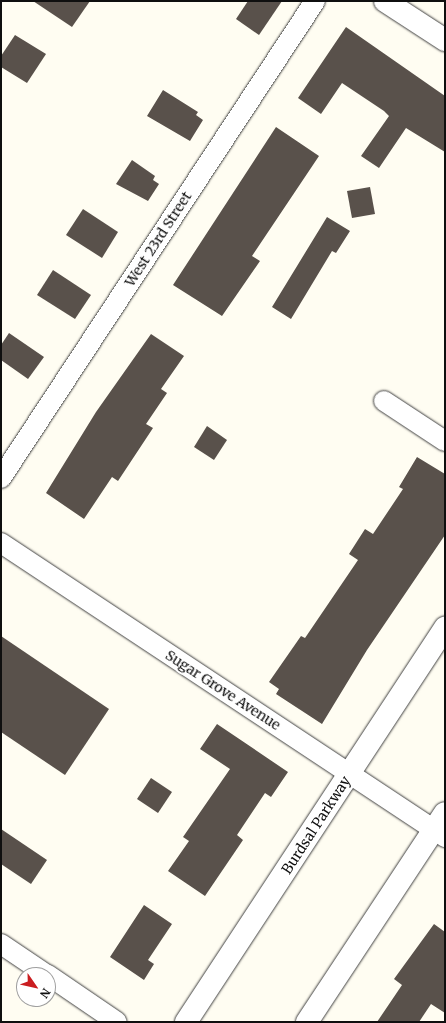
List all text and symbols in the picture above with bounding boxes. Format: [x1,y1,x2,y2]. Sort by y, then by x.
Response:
street label: West 23rd Street [121,188,195,290]
street label: Sugar Grove Avenue [162,647,284,733]
street label: Burdsal Parkway [278,773,354,877]
north arrow [16,967,56,1007]
text: N [37,986,53,1001]

